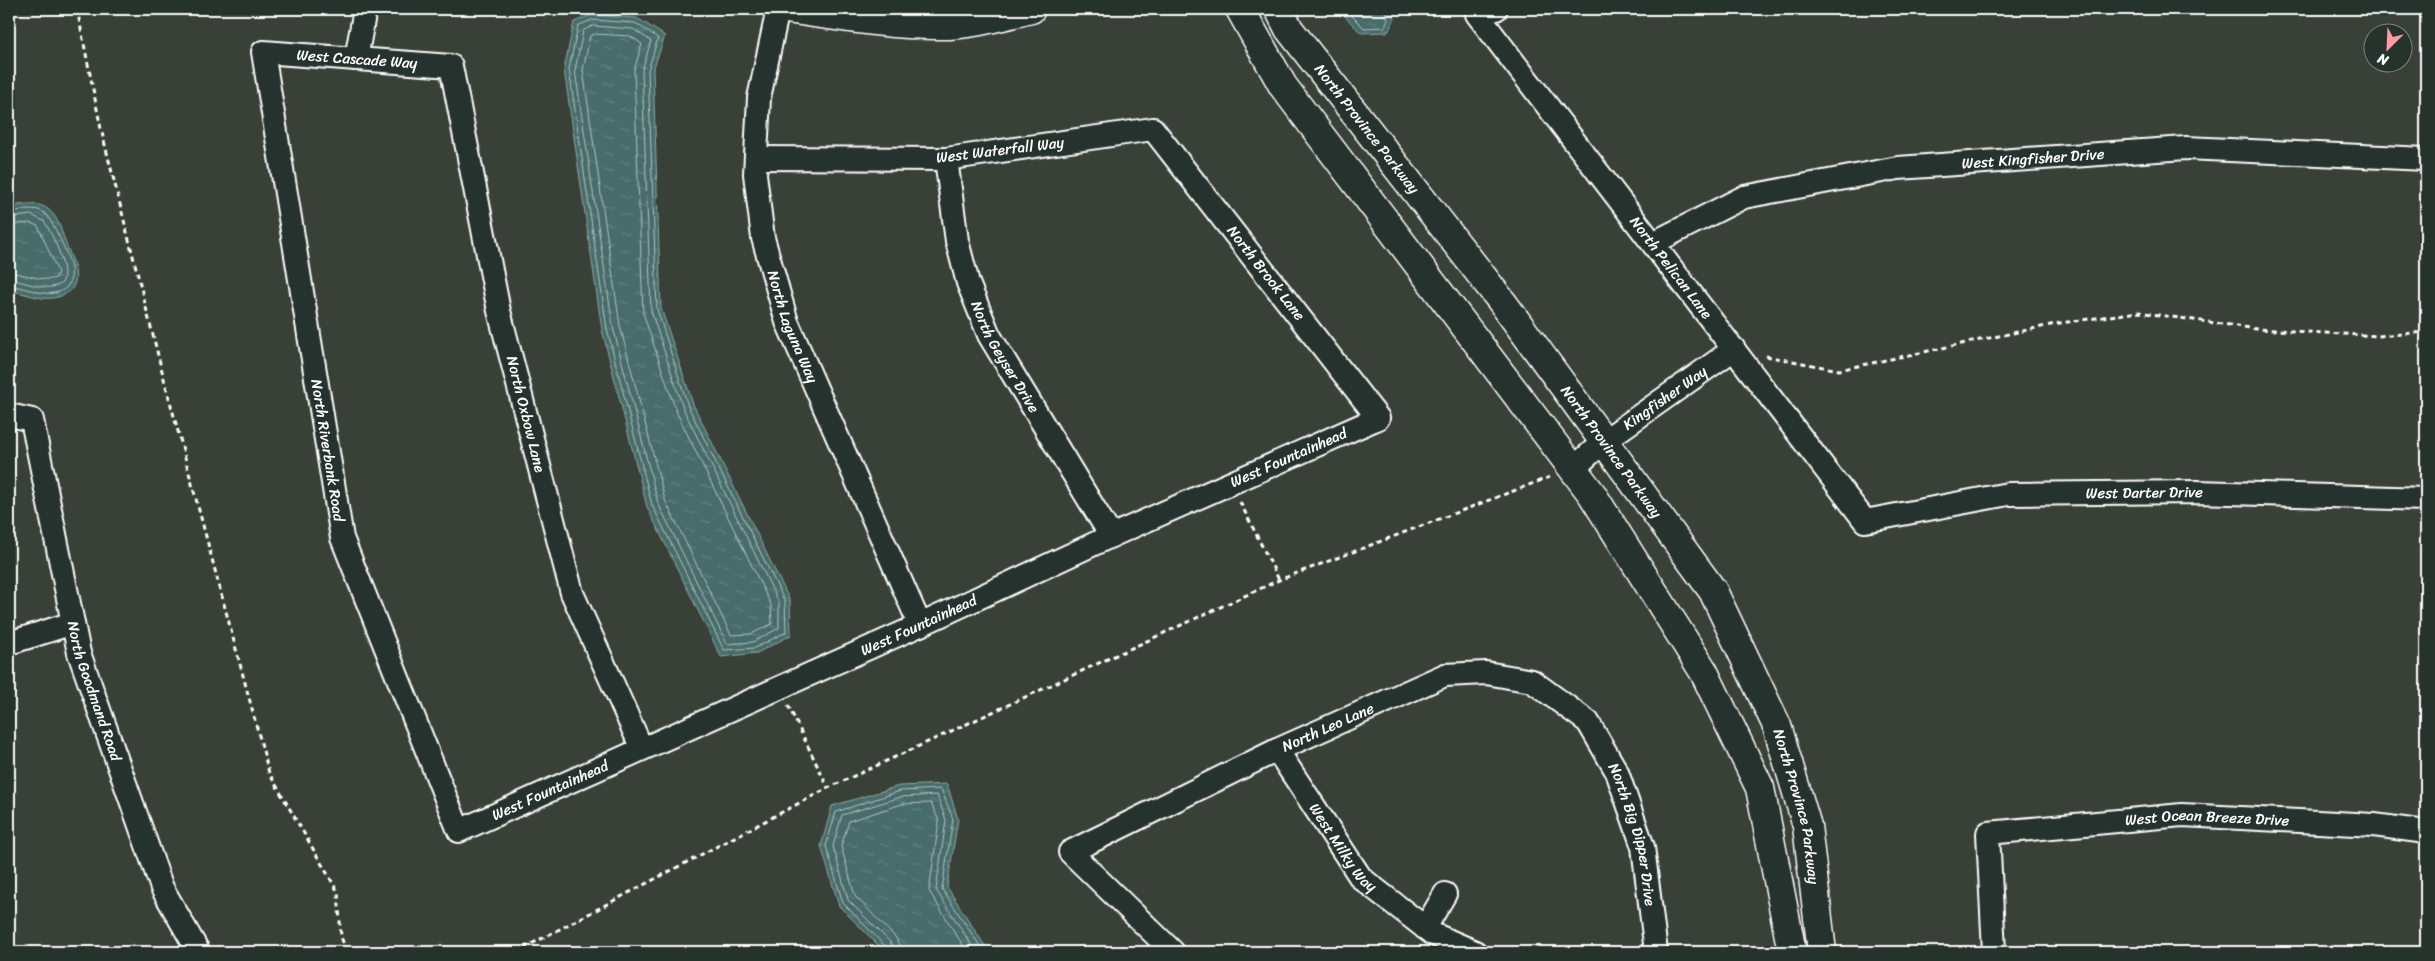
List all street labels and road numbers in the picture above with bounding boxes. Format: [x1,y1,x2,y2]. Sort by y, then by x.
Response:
street label: West Cascade Way [296,42,419,76]
street label: North Province Parkway [1308,58,1426,200]
street label: West Waterfall Way [935,129,1066,171]
street label: West Kingfisher Drive [1961,141,2105,177]
street label: North Pelican Lane [1623,210,1719,325]
street label: North Brook Lane [1220,219,1312,327]
street label: North Laguna Way [760,267,825,387]
street label: North Geyser Drive [963,297,1047,419]
street label: North Oxbow Lane [499,353,553,475]
street label: Kingfisher Way [1617,359,1713,437]
street label: North Riverbank Road [303,377,352,524]
street label: North Province Parkway [1554,380,1669,524]
street label: West Fountainhead [1226,420,1352,495]
street label: West Darter Drive [2086,479,2204,506]
street label: West Fountainhead [856,587,982,663]
street label: North Goodmand Road [60,619,130,766]
street label: North Leo Lane [1277,695,1379,759]
street label: North Province Parkway [1766,726,1827,886]
street label: West Fountainhead [487,752,614,828]
street label: North Big Dipper Drive [1601,757,1663,908]
street label: West Milky Way [1302,798,1383,899]
street label: West Ocean Breeze Drive [2124,802,2290,834]

